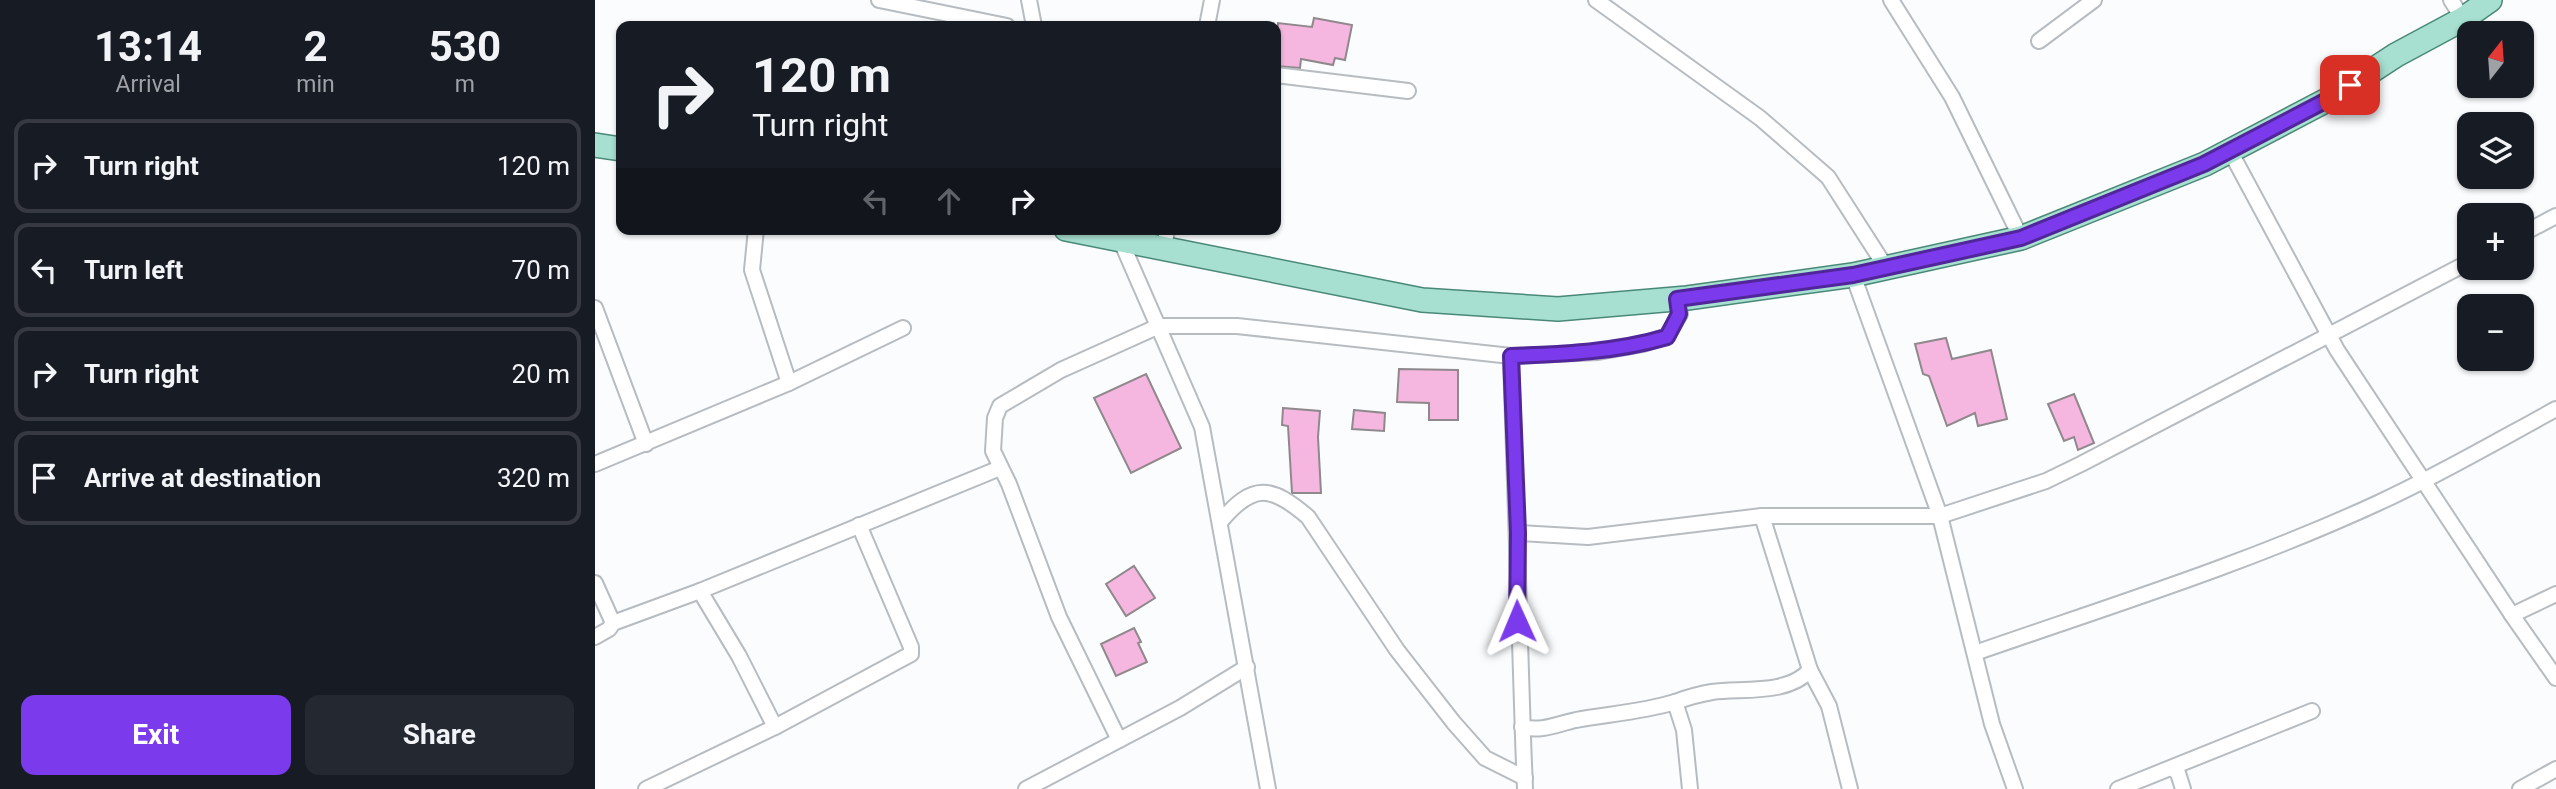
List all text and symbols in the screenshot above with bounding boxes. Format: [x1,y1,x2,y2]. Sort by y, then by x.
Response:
north arrow [2457,21,2534,98]
map controls [2457,21,2534,371]
text: 13:14 [94,22,202,71]
text: 2 [303,22,328,71]
text: 530 [429,22,501,71]
text: 120 m [752,47,891,104]
icon: right [637,49,728,140]
pin [2320,55,2380,115]
icon: arrive [2331,66,2369,104]
text: Arrival [115,71,181,98]
text: min [296,71,335,98]
text: m [455,71,475,98]
text: Turn right [752,106,888,144]
button: layers [2457,112,2534,189]
icon: right [25,147,63,185]
text: Turn right [84,151,199,181]
text: 120 m [497,151,570,181]
icon: left [857,182,895,220]
icon: ahead [930,182,968,220]
icon: right [1003,182,1041,220]
button: + [2457,203,2534,280]
icon: left [25,251,63,289]
text: Turn left [84,255,183,285]
text: 70 m [512,255,570,285]
button: − [2457,294,2534,371]
icon: right [25,355,63,393]
text: Turn right [84,359,199,389]
text: 20 m [512,359,570,389]
icon: arrive [25,459,63,497]
text: Arrive at destination [84,463,321,493]
text: 320 m [497,463,570,493]
position arrow [1480,584,1554,658]
button: Exit [21,695,291,775]
button: Share [305,695,574,775]

